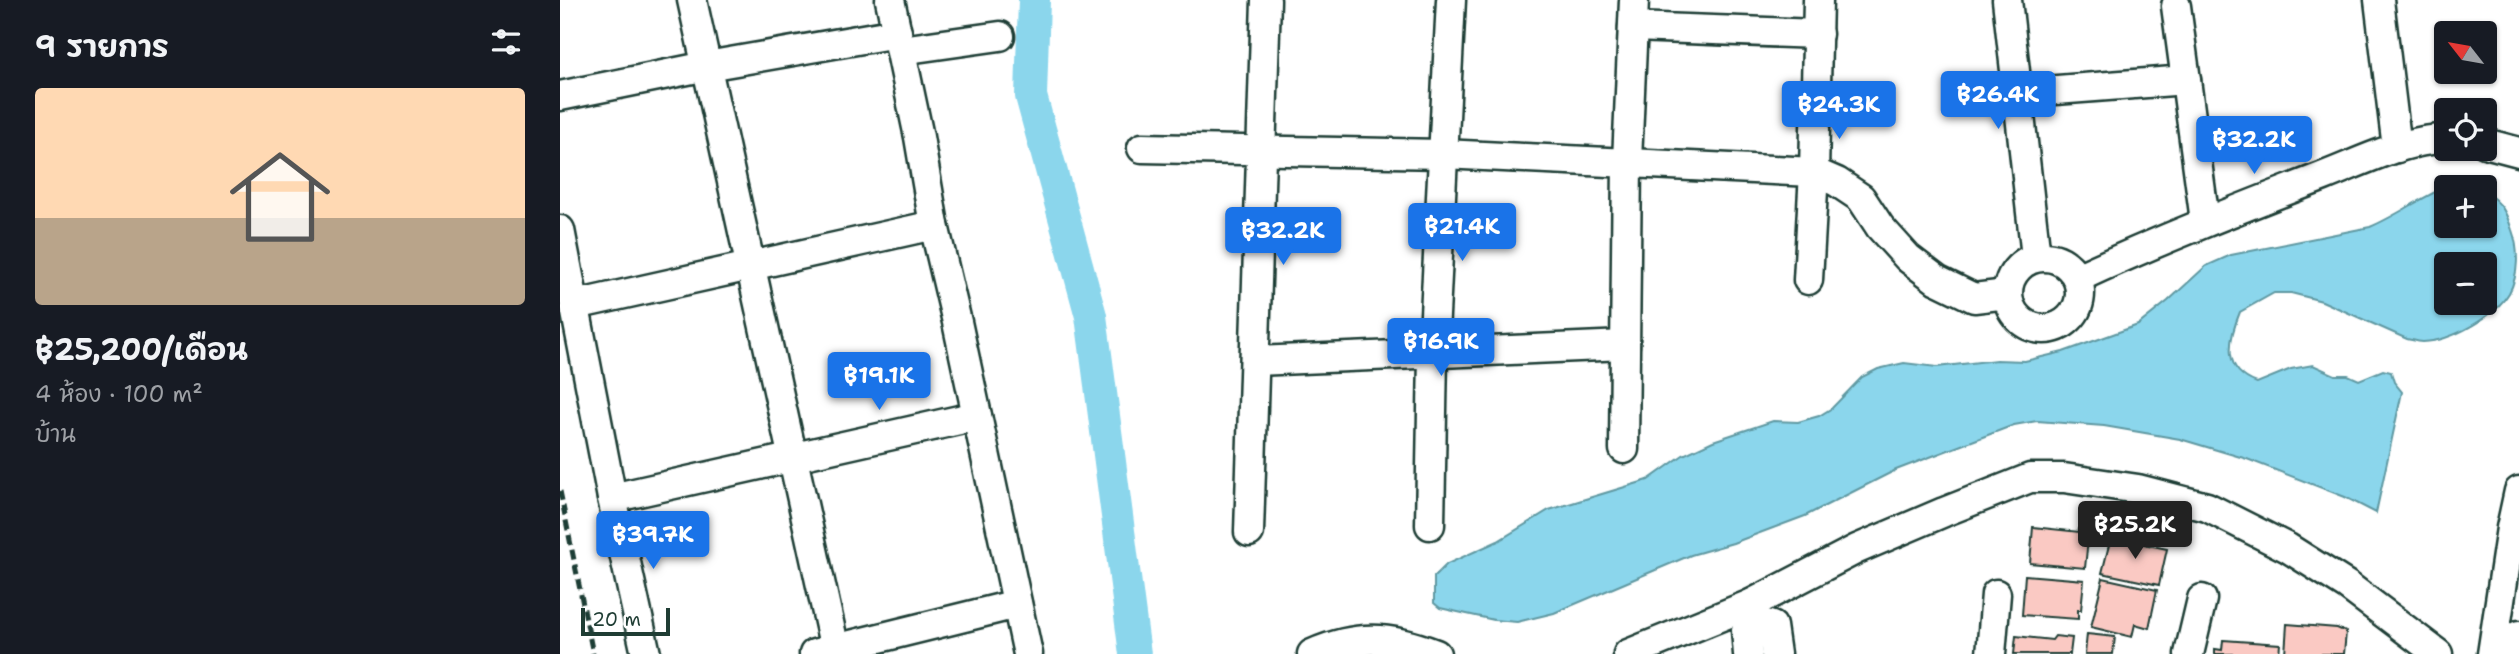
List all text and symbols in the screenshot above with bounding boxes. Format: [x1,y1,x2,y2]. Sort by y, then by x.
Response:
north arrow [2434,21,2497,84]
map controls [2434,21,2497,315]
icon: filters [487,23,525,61]
text: 9 รายการ [35,26,169,67]
pin: ฿26.4K [1941,72,2055,131]
text: ฿26.4K [1957,79,2039,109]
pin: ฿24.3K [1782,82,1896,141]
text: ฿24.3K [1798,89,1880,119]
button: locate [2434,98,2497,161]
pin: ฿32.2K [2197,116,2311,176]
text: ฿32.2K [2212,124,2296,154]
icon: home [217,134,343,260]
button: + [2434,175,2497,238]
pin: ฿21.4K [1405,204,1519,263]
pin: ฿32.2K [1226,208,1340,267]
text: ฿21.4K [1424,211,1500,241]
text: ฿32.2K [1241,215,1325,245]
button: − [2434,252,2497,315]
pin: ฿16.9K [1384,318,1498,378]
text: ฿16.9K [1403,326,1479,356]
text: ฿25,200/เดือน [35,329,248,370]
pin: ฿19.1K [822,352,936,412]
text: ฿19.1K [844,360,914,390]
text: 4 ห้อง · 100 m² [35,379,203,409]
text: บ้าน [35,419,76,449]
pin: ฿25.2K [2078,502,2192,561]
text: ฿25.2K [2094,509,2176,539]
pin: ฿39.7K [596,512,710,571]
text: ฿39.7K [612,519,694,549]
scale bar [581,605,670,637]
text: 20 m [592,607,641,632]

